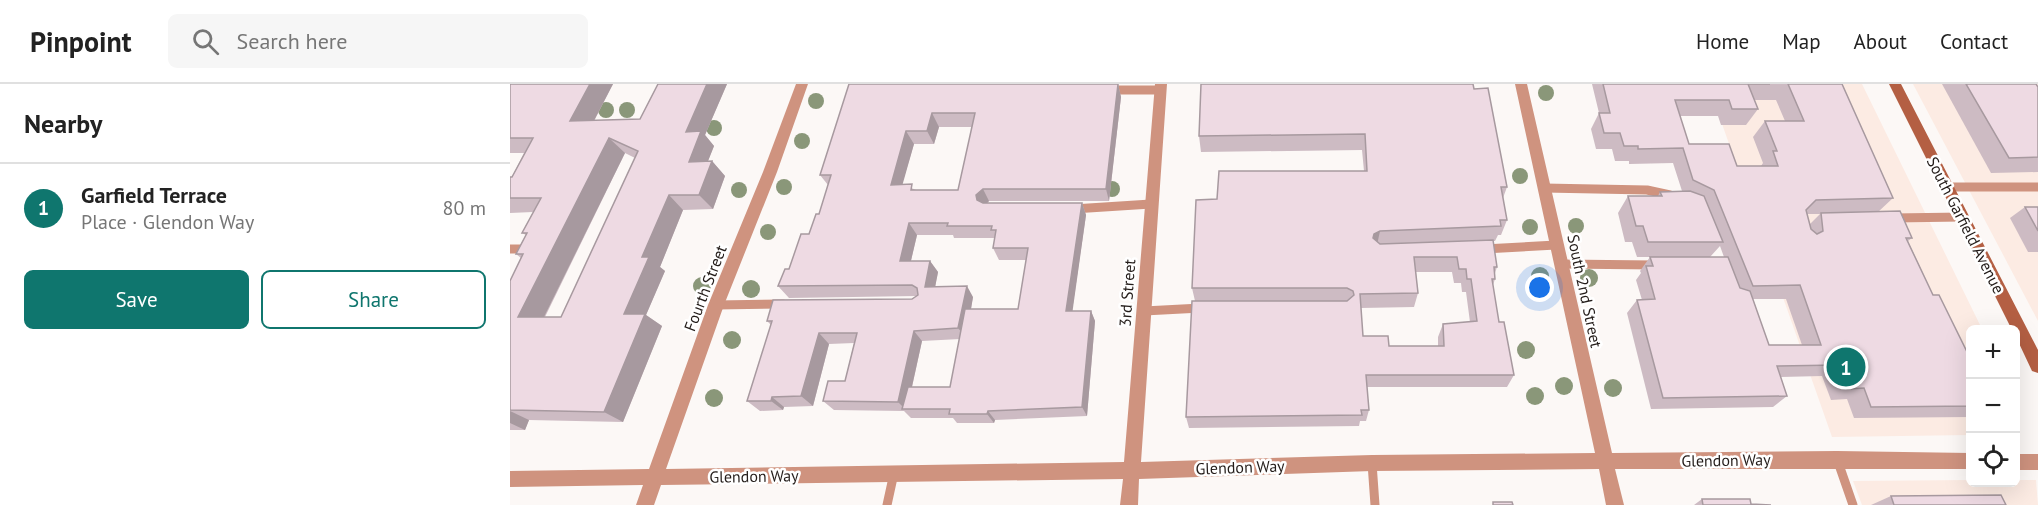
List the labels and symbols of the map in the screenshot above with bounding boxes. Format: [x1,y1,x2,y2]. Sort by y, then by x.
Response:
street label: South Garfield Avenue [1923,153,2009,297]
street label: South 2nd Street [1563,232,1607,350]
street label: Fourth Street [679,242,731,334]
street label: 3rd Street [1115,258,1139,328]
your location [1525,273,1554,302]
pin: 1 [1826,344,1866,390]
street label: Glendon Way [1681,449,1771,471]
street label: Glendon Way [1195,455,1285,479]
street label: Glendon Way [709,465,799,487]

